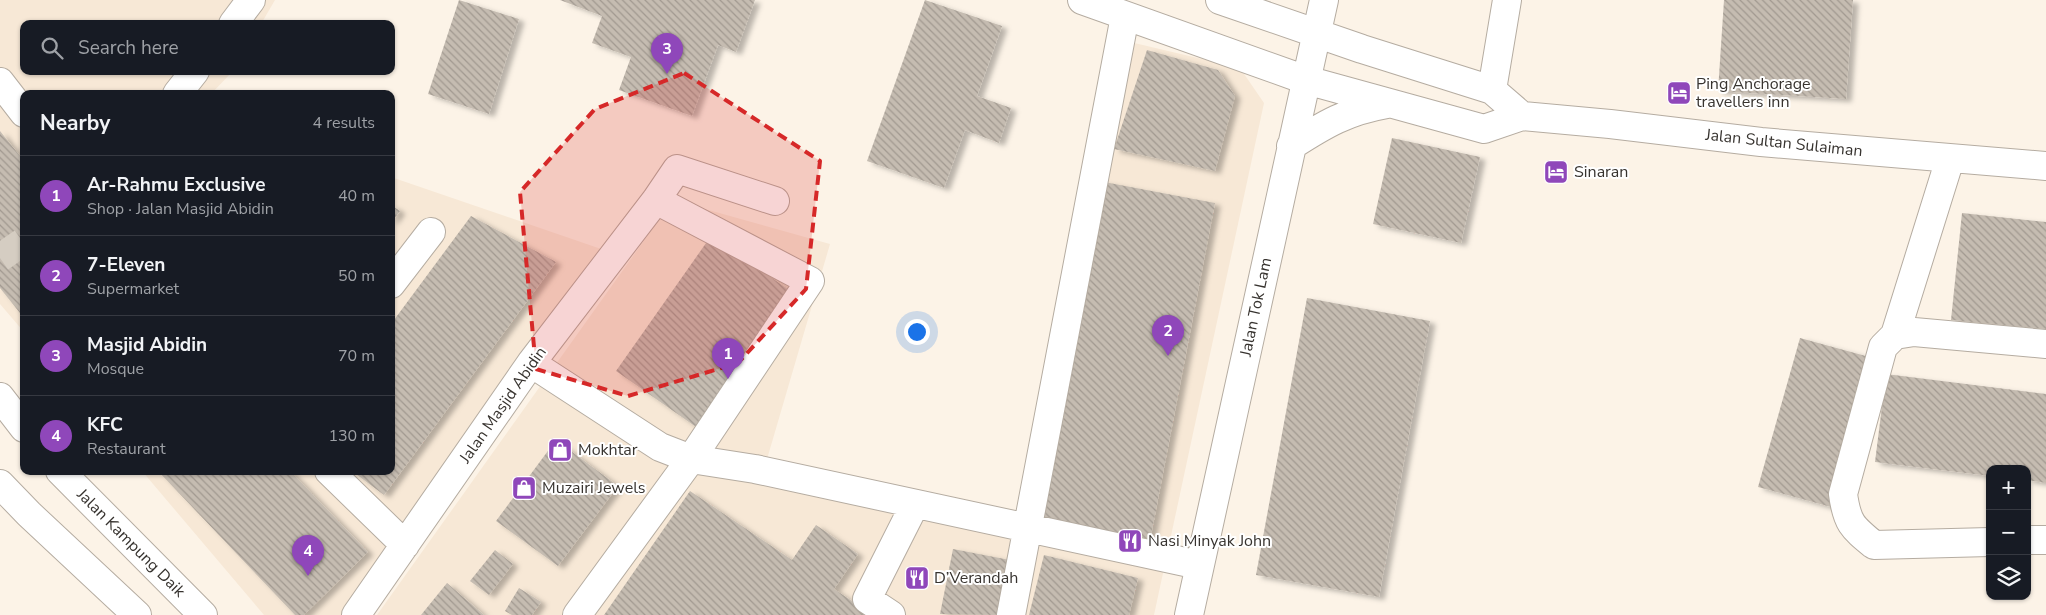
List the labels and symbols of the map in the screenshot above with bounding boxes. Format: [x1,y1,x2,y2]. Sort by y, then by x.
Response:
pin: 3 [651,33,683,74]
place label: Ping Anchorage travellers inn [1696,73,1811,113]
hotel icon: Ping Anchorage travellers inn [1666,80,1692,106]
street label: Jalan Sultan Sulaiman [1703,124,1864,162]
hotel icon: Sinaran [1543,159,1569,185]
place label: Sinaran [1574,161,1628,183]
street label: Jalan Tok Lam [1235,256,1277,359]
pin: 2 [1152,315,1184,356]
your location [904,319,930,345]
pin: 1 [712,338,744,379]
street label: Jalan Masjid Abidin [454,342,552,469]
shop icon: Mokhtar [547,437,573,463]
place label: Mokhtar [578,439,638,461]
shop icon: Muzairi Jewels [511,475,537,501]
place label: Muzairi Jewels [542,477,646,499]
street label: Jalan Kampung Daik [71,483,191,603]
restaurant icon: Nasi Minyak John [1117,528,1143,554]
place label: Nasi Minyak John [1148,530,1271,552]
pin: 4 [292,535,324,576]
restaurant icon: D’Verandah [904,565,930,591]
place label: D’Verandah [934,567,1018,589]

